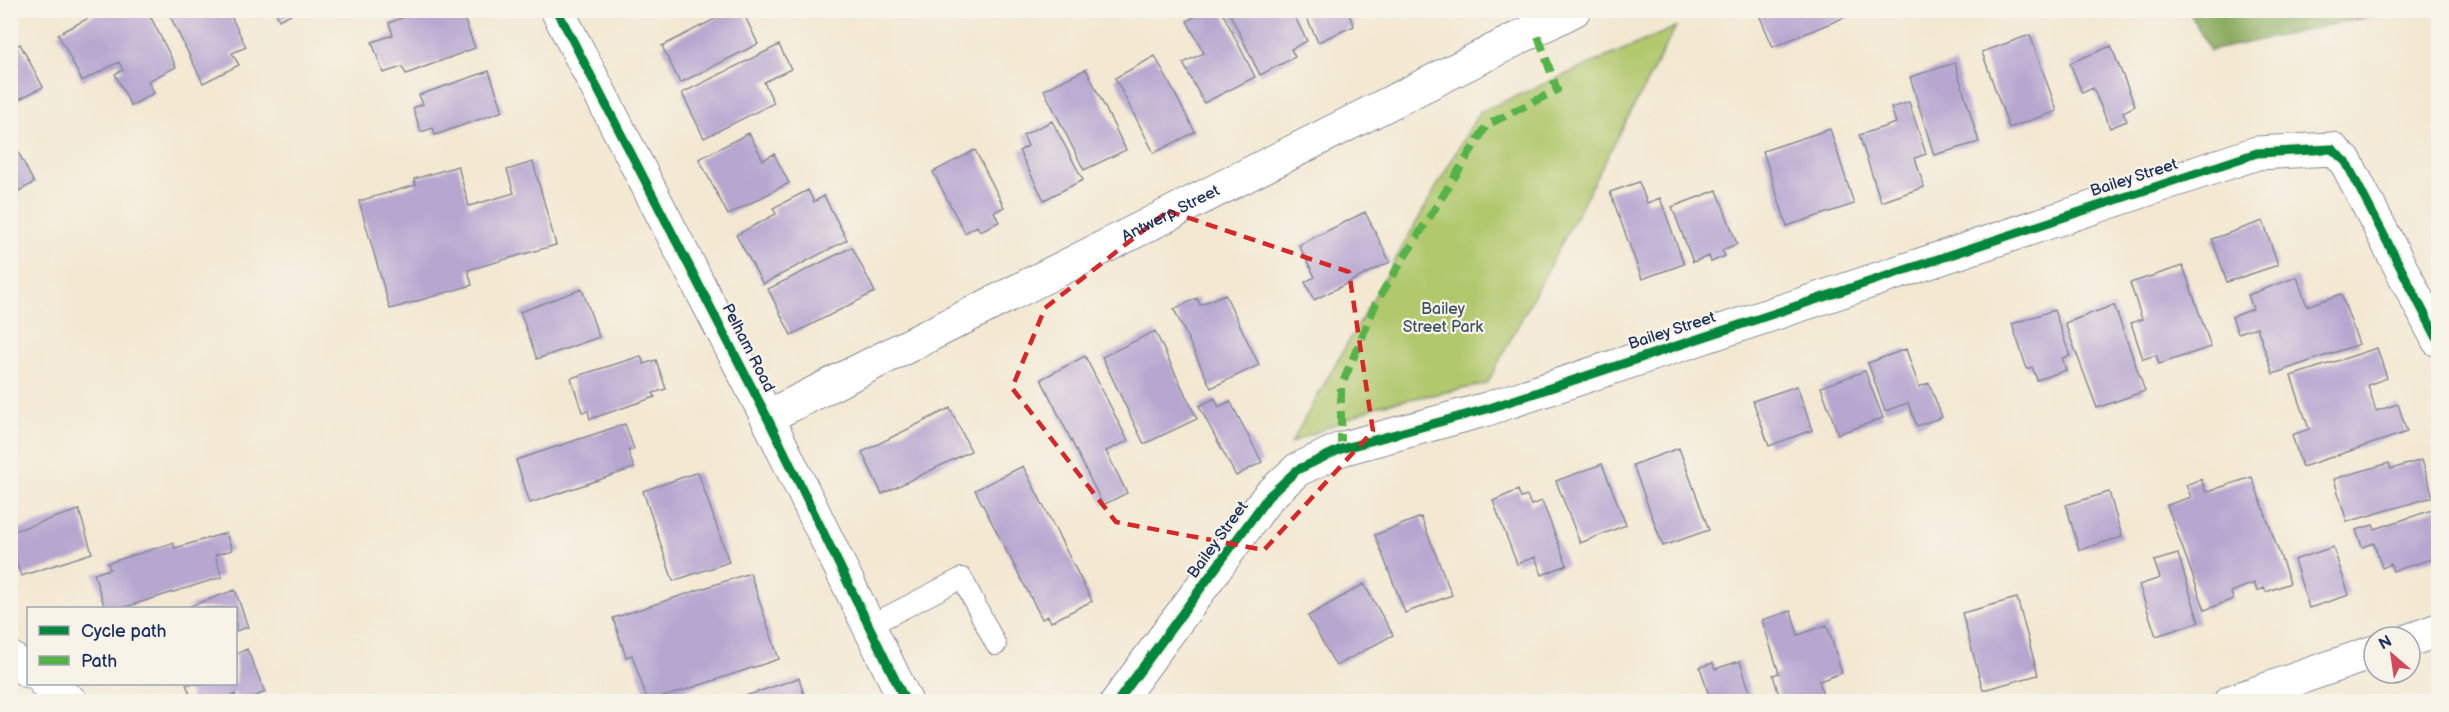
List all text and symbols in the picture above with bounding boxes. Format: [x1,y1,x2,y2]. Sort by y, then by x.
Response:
street label: Bailey Street [2088,155,2180,201]
street label: Antwerp Street [1119,181,1223,246]
park label: Bailey Street Park [1403,300,1483,337]
street label: Pelham Road [718,301,778,395]
street label: Bailey Street [1626,308,1718,354]
street label: Bailey Street [1184,498,1252,582]
legend [27,607,237,685]
text: Cycle path [81,621,167,642]
north arrow [2362,625,2422,685]
text: N [2376,632,2395,654]
text: Path [81,651,117,672]

